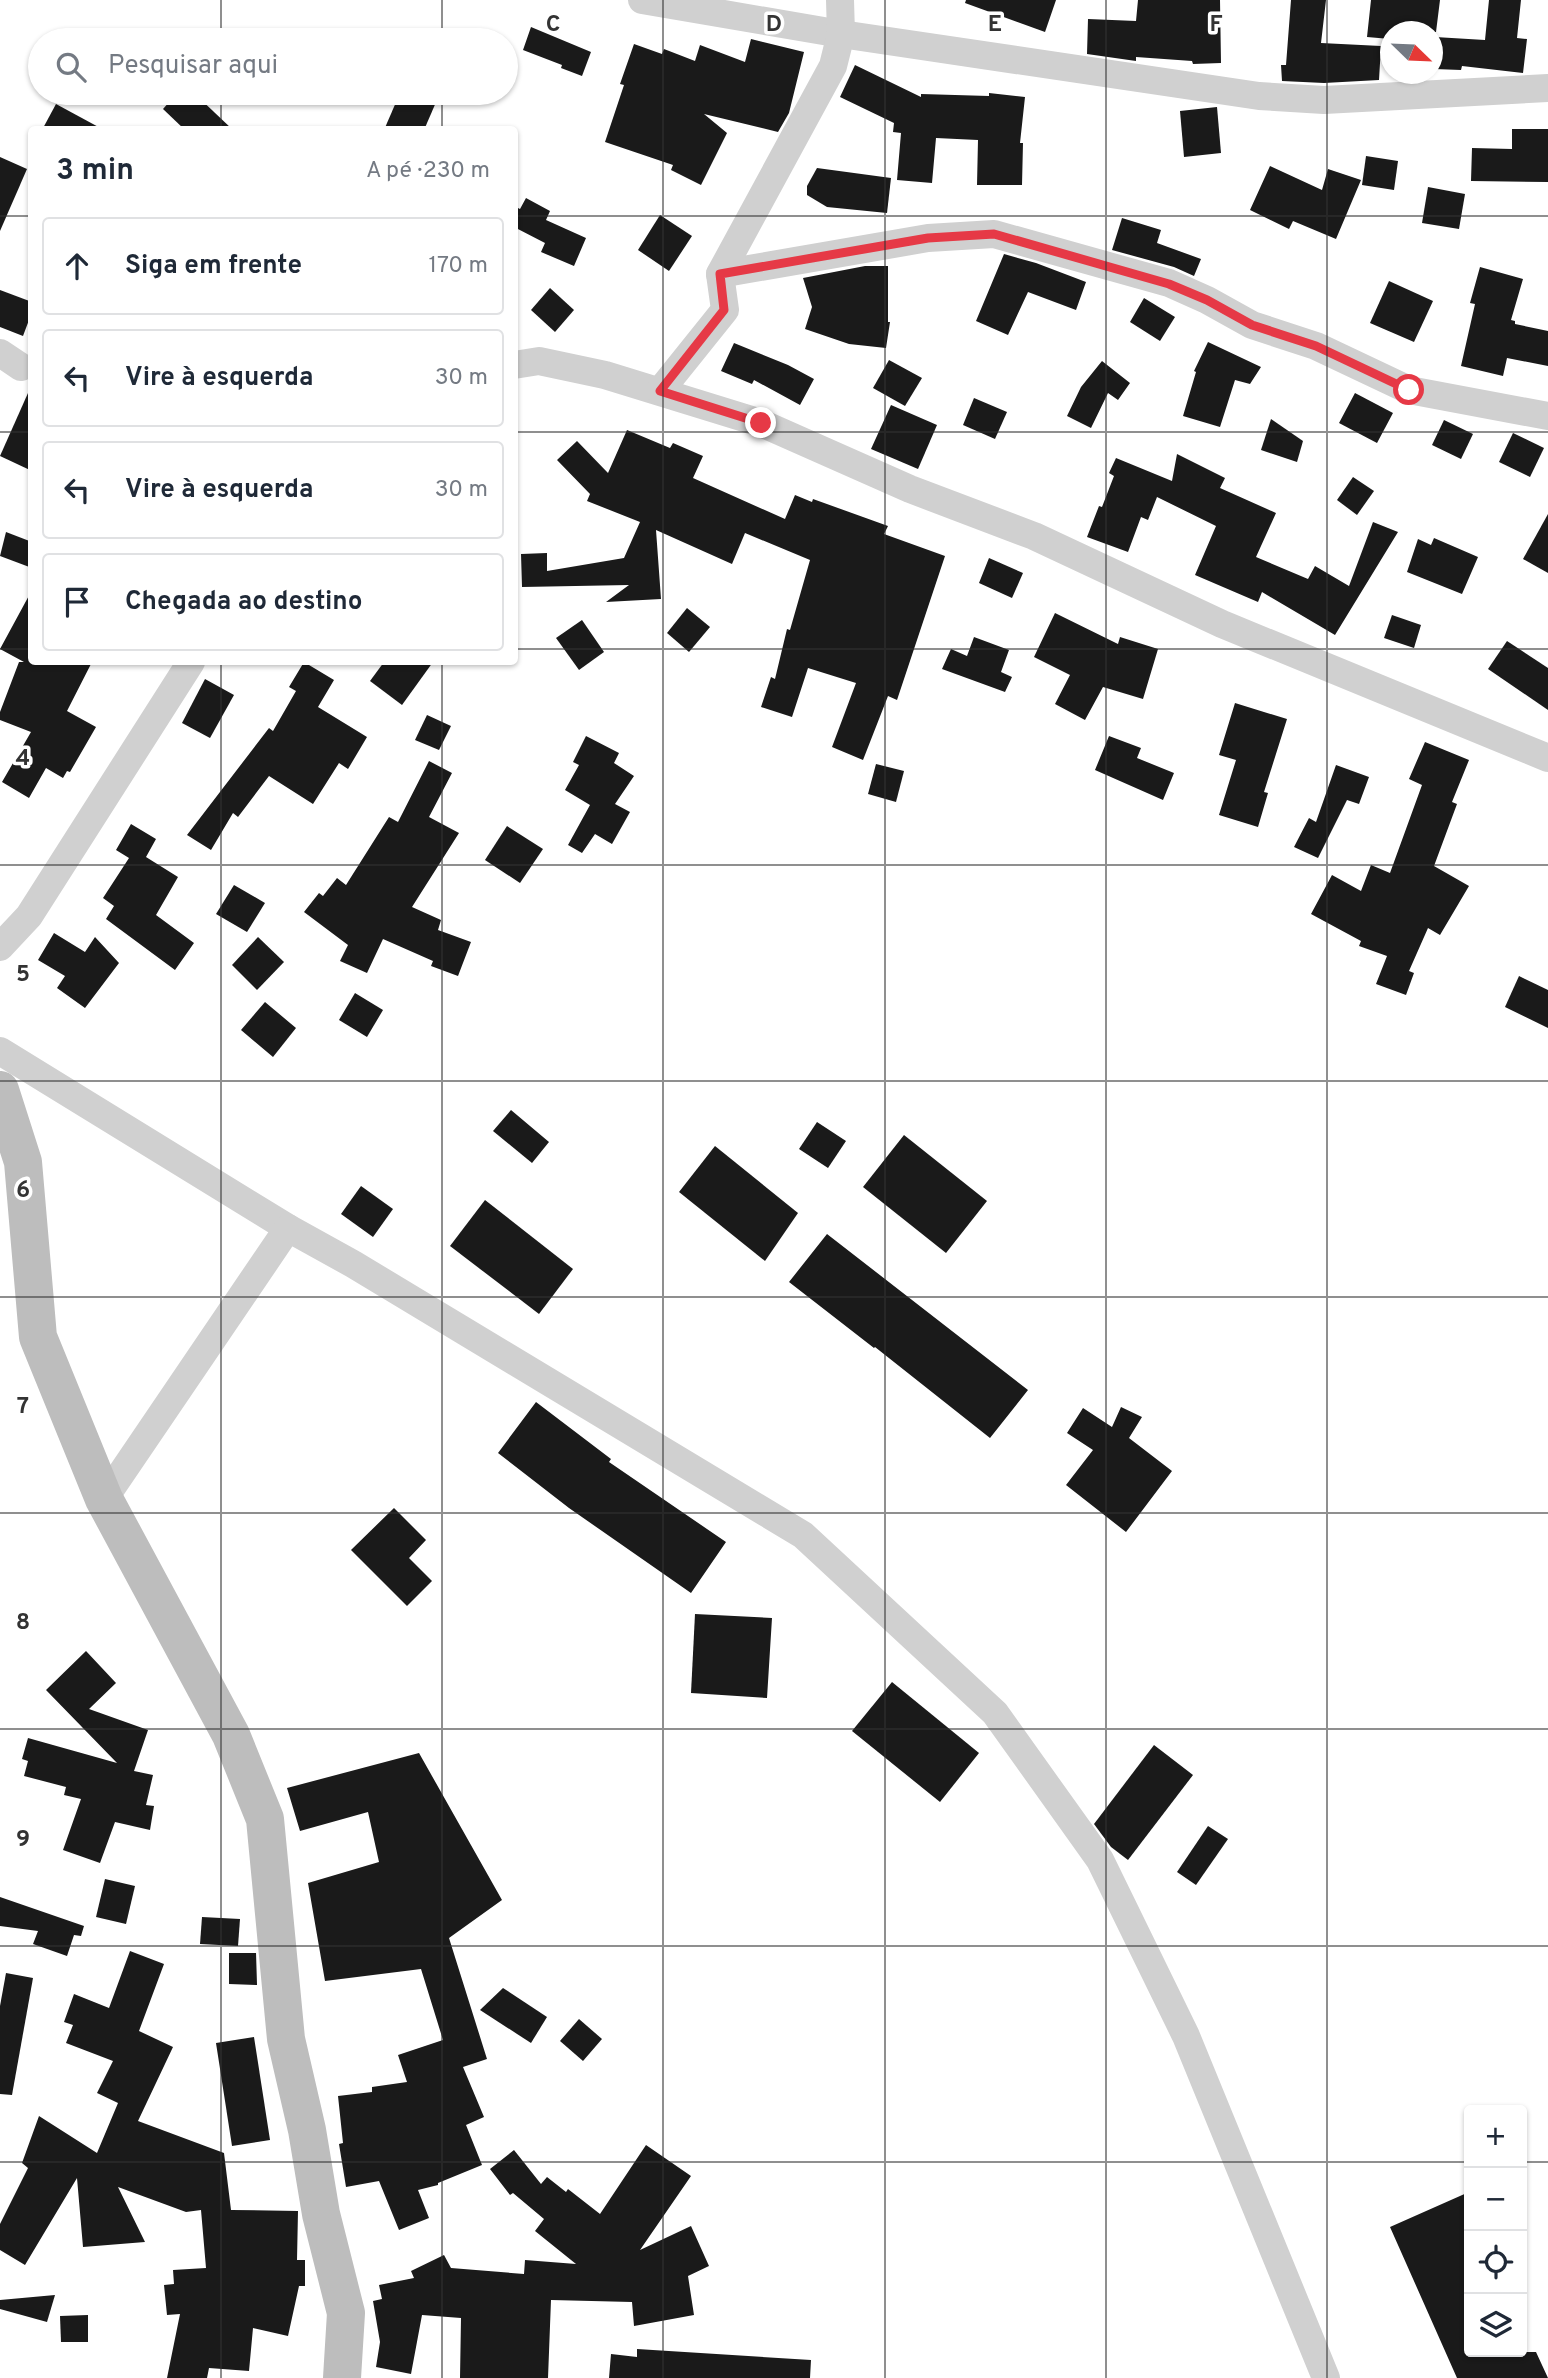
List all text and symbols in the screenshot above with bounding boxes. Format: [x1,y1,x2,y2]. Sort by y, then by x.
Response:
text: C [546,11,560,40]
text: D [766,11,782,40]
text: E [988,11,1002,40]
text: F [1209,11,1223,40]
north arrow [1380,21,1443,84]
search box [28,28,518,105]
icon: search [52,48,90,86]
text: Pesquisar aqui [108,50,278,83]
text: 3 min [56,153,134,190]
text: A pé · 230 m [366,157,490,186]
icon: ahead [58,247,96,285]
text: Siga em frente [125,250,302,283]
text: 170 m [429,252,488,281]
icon: left [58,359,96,397]
text: Vire à esquerda [125,362,313,395]
text: 30 m [435,364,488,393]
route start [1393,374,1424,405]
route end [745,407,776,438]
icon: left [58,471,96,509]
text: Vire à esquerda [125,474,313,507]
text: 30 m [435,476,488,505]
icon: arrive [58,583,96,621]
text: Chegada ao destino [125,586,362,619]
text: 4 [16,745,30,774]
text: 5 [16,961,30,990]
text: 6 [16,1177,30,1206]
text: 7 [17,1393,29,1422]
text: 8 [16,1609,30,1638]
text: 9 [16,1826,30,1855]
map controls [1464,2105,1527,2357]
button: + [1464,2105,1527,2168]
button: − [1464,2168,1527,2231]
button: locate [1464,2231,1527,2294]
button: layers [1464,2294,1527,2357]

